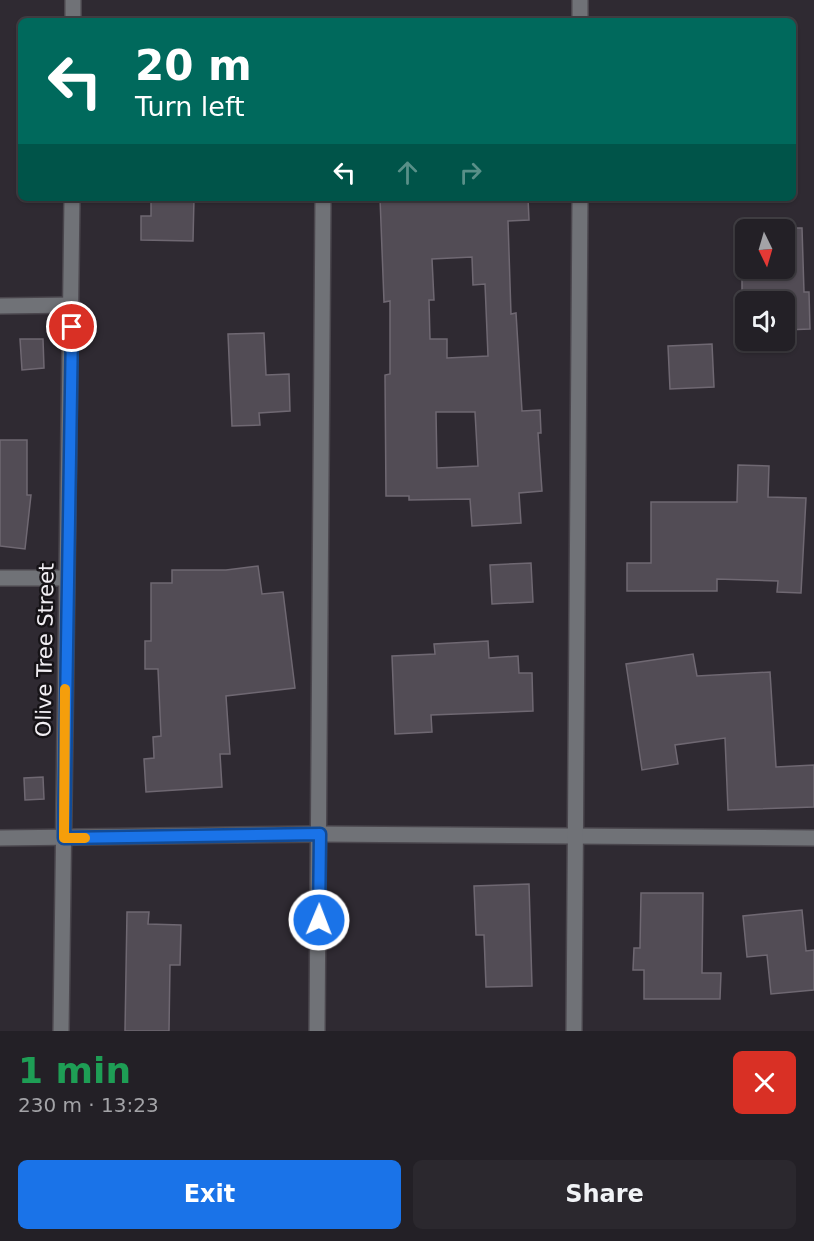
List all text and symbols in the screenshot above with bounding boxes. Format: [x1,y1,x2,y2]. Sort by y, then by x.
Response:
text: 20 m [135,41,252,90]
icon: left [36,42,114,120]
text: Turn left [135,91,245,122]
icon: left [328,156,361,189]
icon: ahead [391,156,424,189]
icon: right [454,156,487,189]
north arrow [735,219,795,279]
map controls [735,219,795,351]
button: sound [735,291,795,351]
pin [46,301,97,352]
icon: arrive [55,310,88,343]
street label: Olive Tree Street [31,563,59,737]
position arrow [287,888,351,952]
text: 1 min [18,1050,131,1091]
button: close [733,1051,796,1114]
text: 230 m · 13:23 [18,1093,159,1117]
button: Exit [18,1160,401,1229]
button: Share [413,1160,796,1229]

